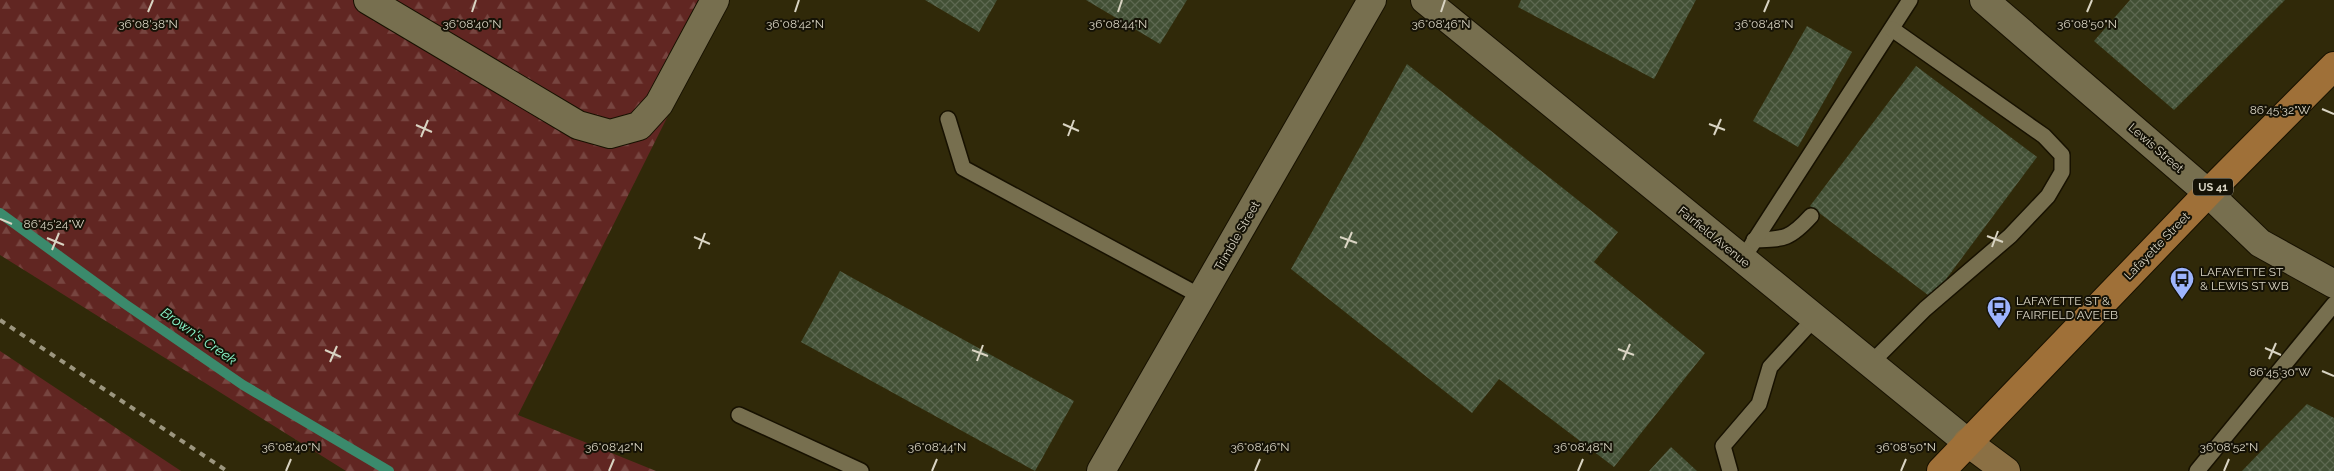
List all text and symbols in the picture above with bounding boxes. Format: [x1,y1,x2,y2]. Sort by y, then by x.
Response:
text: 36°08'38"N [118,17,178,31]
text: 36°08'40"N [442,17,502,31]
text: 36°08'42"N [766,17,824,31]
text: 36°08'44"N [1089,17,1147,31]
text: 36°08'46"N [1411,17,1471,31]
text: 36°08'48"N [1735,17,1793,31]
text: 36°08'50"N [2057,17,2117,31]
text: 86°45'32"W [2250,103,2311,117]
street label: Lewis Street [2126,120,2186,176]
road number: US 41 [2193,178,2233,196]
street label: Trimble Street [1211,199,1263,273]
street label: Fairfield Avenue [1675,204,1753,270]
street label: Lafayette Street [2121,209,2193,283]
text: 86°45'24"W [24,217,85,231]
place label: LAFAYETTE ST & LEWIS ST WB [2200,265,2289,293]
bus stop icon: LAFAYETTE ST & LEWIS ST WB [2169,266,2195,300]
place label: LAFAYETTE ST & FAIRFIELD AVE EB [2016,294,2118,322]
bus stop icon: LAFAYETTE ST & FAIRFIELD AVE EB [1986,295,2012,329]
water label: Brown's Creek [158,304,240,368]
text: 86°45'30"W [2249,365,2311,379]
text: 36°08'40"N [261,440,321,454]
text: 36°08'42"N [585,440,643,454]
text: 36°08'44"N [908,440,966,454]
text: 36°08'46"N [1230,440,1290,454]
text: 36°08'48"N [1554,440,1612,454]
text: 36°08'50"N [1876,440,1936,454]
text: 36°08'52"N [2200,440,2258,454]

